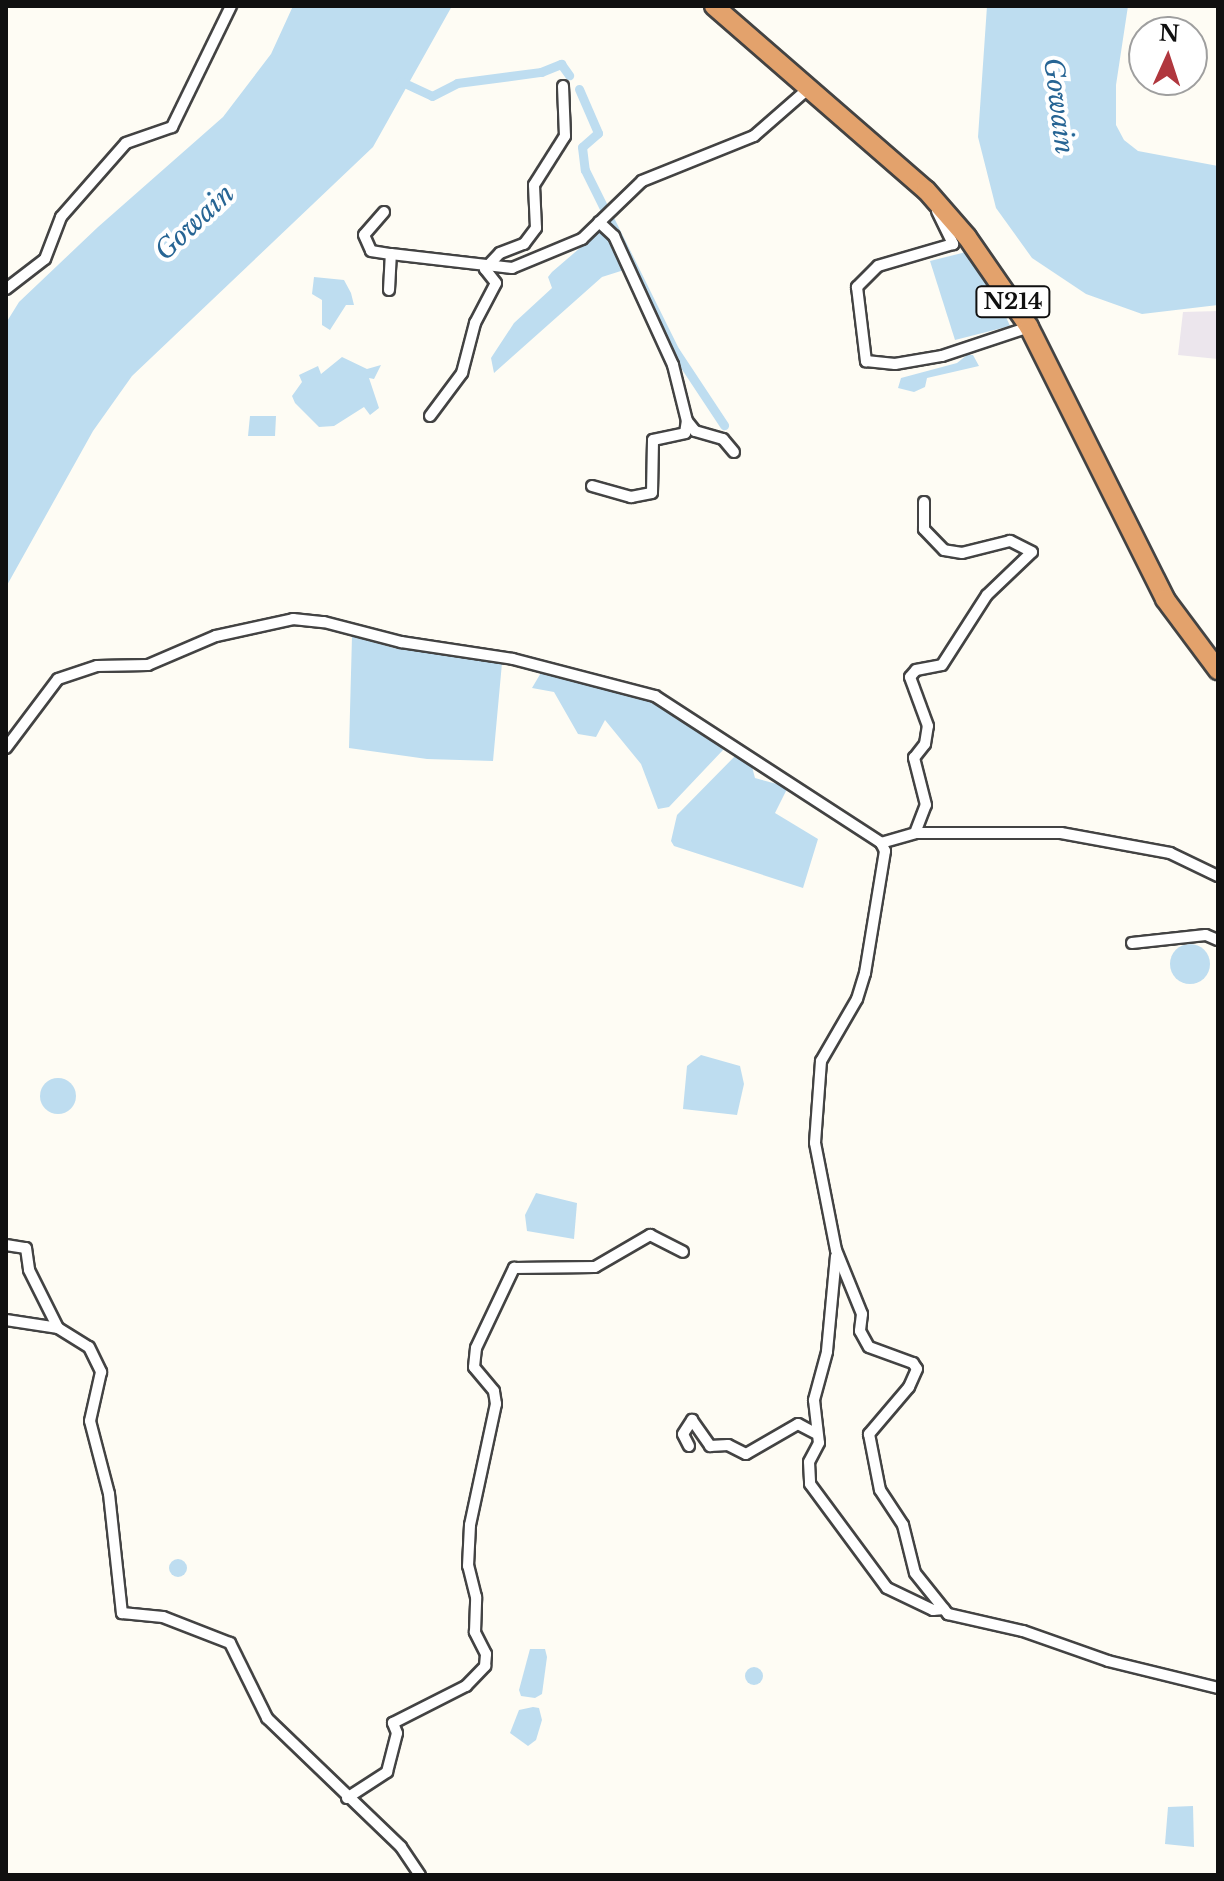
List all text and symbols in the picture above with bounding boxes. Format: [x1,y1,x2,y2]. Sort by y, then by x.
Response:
north arrow [1128,16,1208,96]
text: N [1158,20,1180,48]
water label: Gowain [1037,56,1079,156]
water label: Gowain [149,179,241,267]
road number: N214 [975,284,1051,320]

